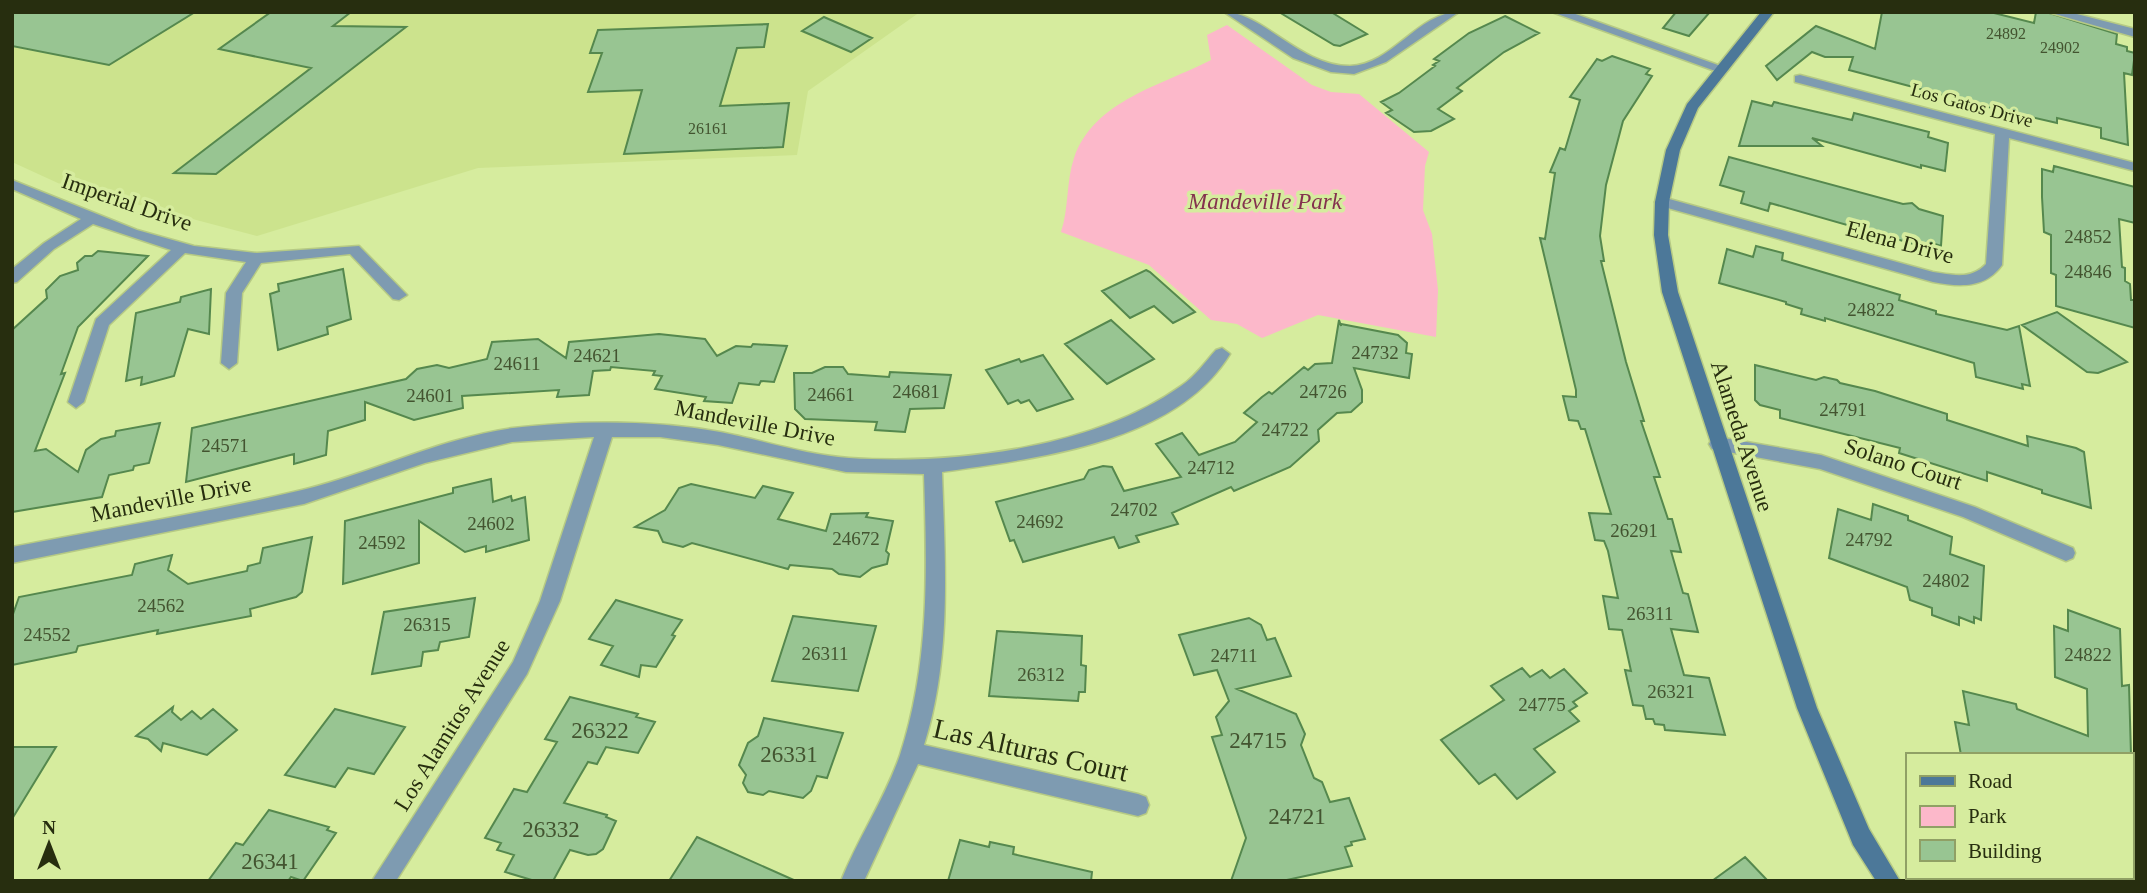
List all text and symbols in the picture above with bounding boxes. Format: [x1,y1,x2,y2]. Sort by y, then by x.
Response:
house number: 24892 [1986,25,2026,42]
house number: 24902 [2040,39,2080,56]
street label: Los Gatos Drive [1909,79,2035,131]
house number: 26161 [688,120,728,137]
street label: Imperial Drive [59,168,195,236]
park label: Mandeville Park [1187,189,1343,214]
street label: Elena Drive [1843,216,1957,268]
house number: 24852 [2064,226,2112,247]
house number: 24846 [2064,261,2112,282]
house number: 24822 [1847,299,1895,320]
house number: 24732 [1351,342,1399,363]
house number: 24621 [573,345,621,366]
house number: 24611 [494,353,540,374]
street label: Alameda Avenue [1706,357,1778,515]
house number: 24681 [892,381,940,402]
house number: 24726 [1299,381,1347,402]
house number: 24661 [807,384,855,405]
house number: 24601 [406,385,454,406]
street label: Mandeville Drive [673,395,837,451]
house number: 24791 [1819,399,1867,420]
house number: 24722 [1261,419,1309,440]
street label: Solano Court [1841,433,1965,495]
house number: 24571 [201,435,249,456]
house number: 24712 [1187,457,1235,478]
street label: Mandeville Drive [89,471,253,527]
house number: 24702 [1110,499,1158,520]
house number: 24692 [1016,511,1064,532]
house number: 24602 [467,513,515,534]
house number: 26291 [1610,520,1658,541]
house number: 24672 [832,528,880,549]
house number: 24792 [1845,529,1893,550]
house number: 24592 [358,532,406,553]
house number: 24802 [1922,570,1970,591]
house number: 24562 [137,595,185,616]
house number: 26311 [1627,603,1673,624]
house number: 26315 [403,614,451,635]
house number: 24552 [23,624,71,645]
street label: Los Alamitos Avenue [389,635,515,815]
house number: 26311 [802,643,848,664]
house number: 24822 [2064,644,2112,665]
house number: 24711 [1211,645,1257,666]
house number: 26312 [1017,664,1065,685]
house number: 26321 [1647,681,1695,702]
house number: 24775 [1518,694,1566,715]
street label: Las Alturas Court [931,713,1132,788]
house number: 26322 [571,718,629,743]
house number: 24715 [1229,728,1287,753]
house number: 26331 [760,742,818,767]
legend [1906,753,2133,879]
text: Road [1968,769,2013,793]
house number: 24721 [1268,804,1326,829]
text: Park [1968,804,2007,828]
north arrow [14,809,84,879]
text: N [42,817,56,838]
house number: 26332 [522,817,580,842]
text: Building [1968,839,2042,863]
house number: 26341 [241,849,299,874]

